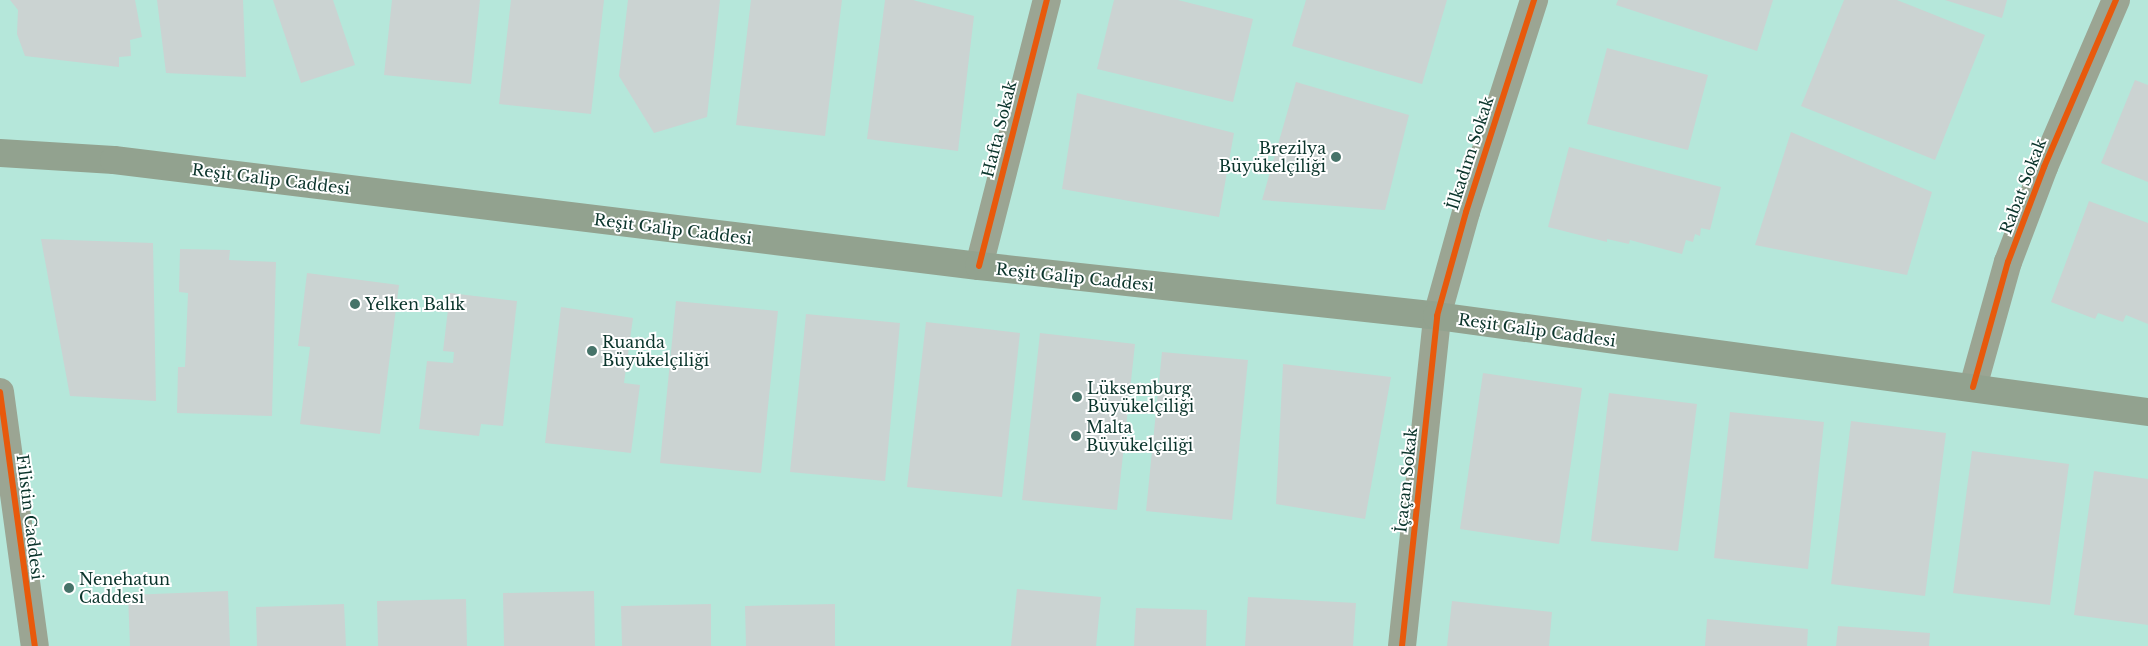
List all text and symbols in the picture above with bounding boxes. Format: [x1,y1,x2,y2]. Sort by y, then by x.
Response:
street label: Hafta Sokak [978,79,1020,179]
street label: İlkadım Sokak [1443,94,1497,212]
street label: Rabat Sokak [1996,136,2050,236]
place label: Brezilya Büyükelçiliği [1219,138,1326,176]
marker: Brezilya Büyükelçiliği [1330,151,1342,163]
street label: Reşit Galip Caddesi [191,160,351,198]
street label: Reşit Galip Caddesi [593,210,753,248]
street label: Reşit Galip Caddesi [995,259,1155,295]
place label: Yelken Balık [365,294,465,314]
marker: Yelken Balık [349,298,361,310]
street label: Reşit Galip Caddesi [1457,309,1617,351]
place label: Ruanda Büyükelçiliği [602,332,709,370]
marker: Ruanda Büyükelçiliği [586,345,598,357]
place label: Lüksemburg Büyükelçiliği [1087,378,1194,416]
marker: Lüksemburg Büyükelçiliği [1071,391,1083,403]
place label: Malta Büyükelçiliği [1086,417,1193,455]
street label: İçaçan Sokak [1391,426,1421,534]
marker: Malta Büyükelçiliği [1070,430,1082,442]
street label: Filistin Caddesi [13,453,47,581]
place label: Nenehatun Caddesi [79,569,170,607]
marker: Nenehatun Caddesi [63,582,75,594]

